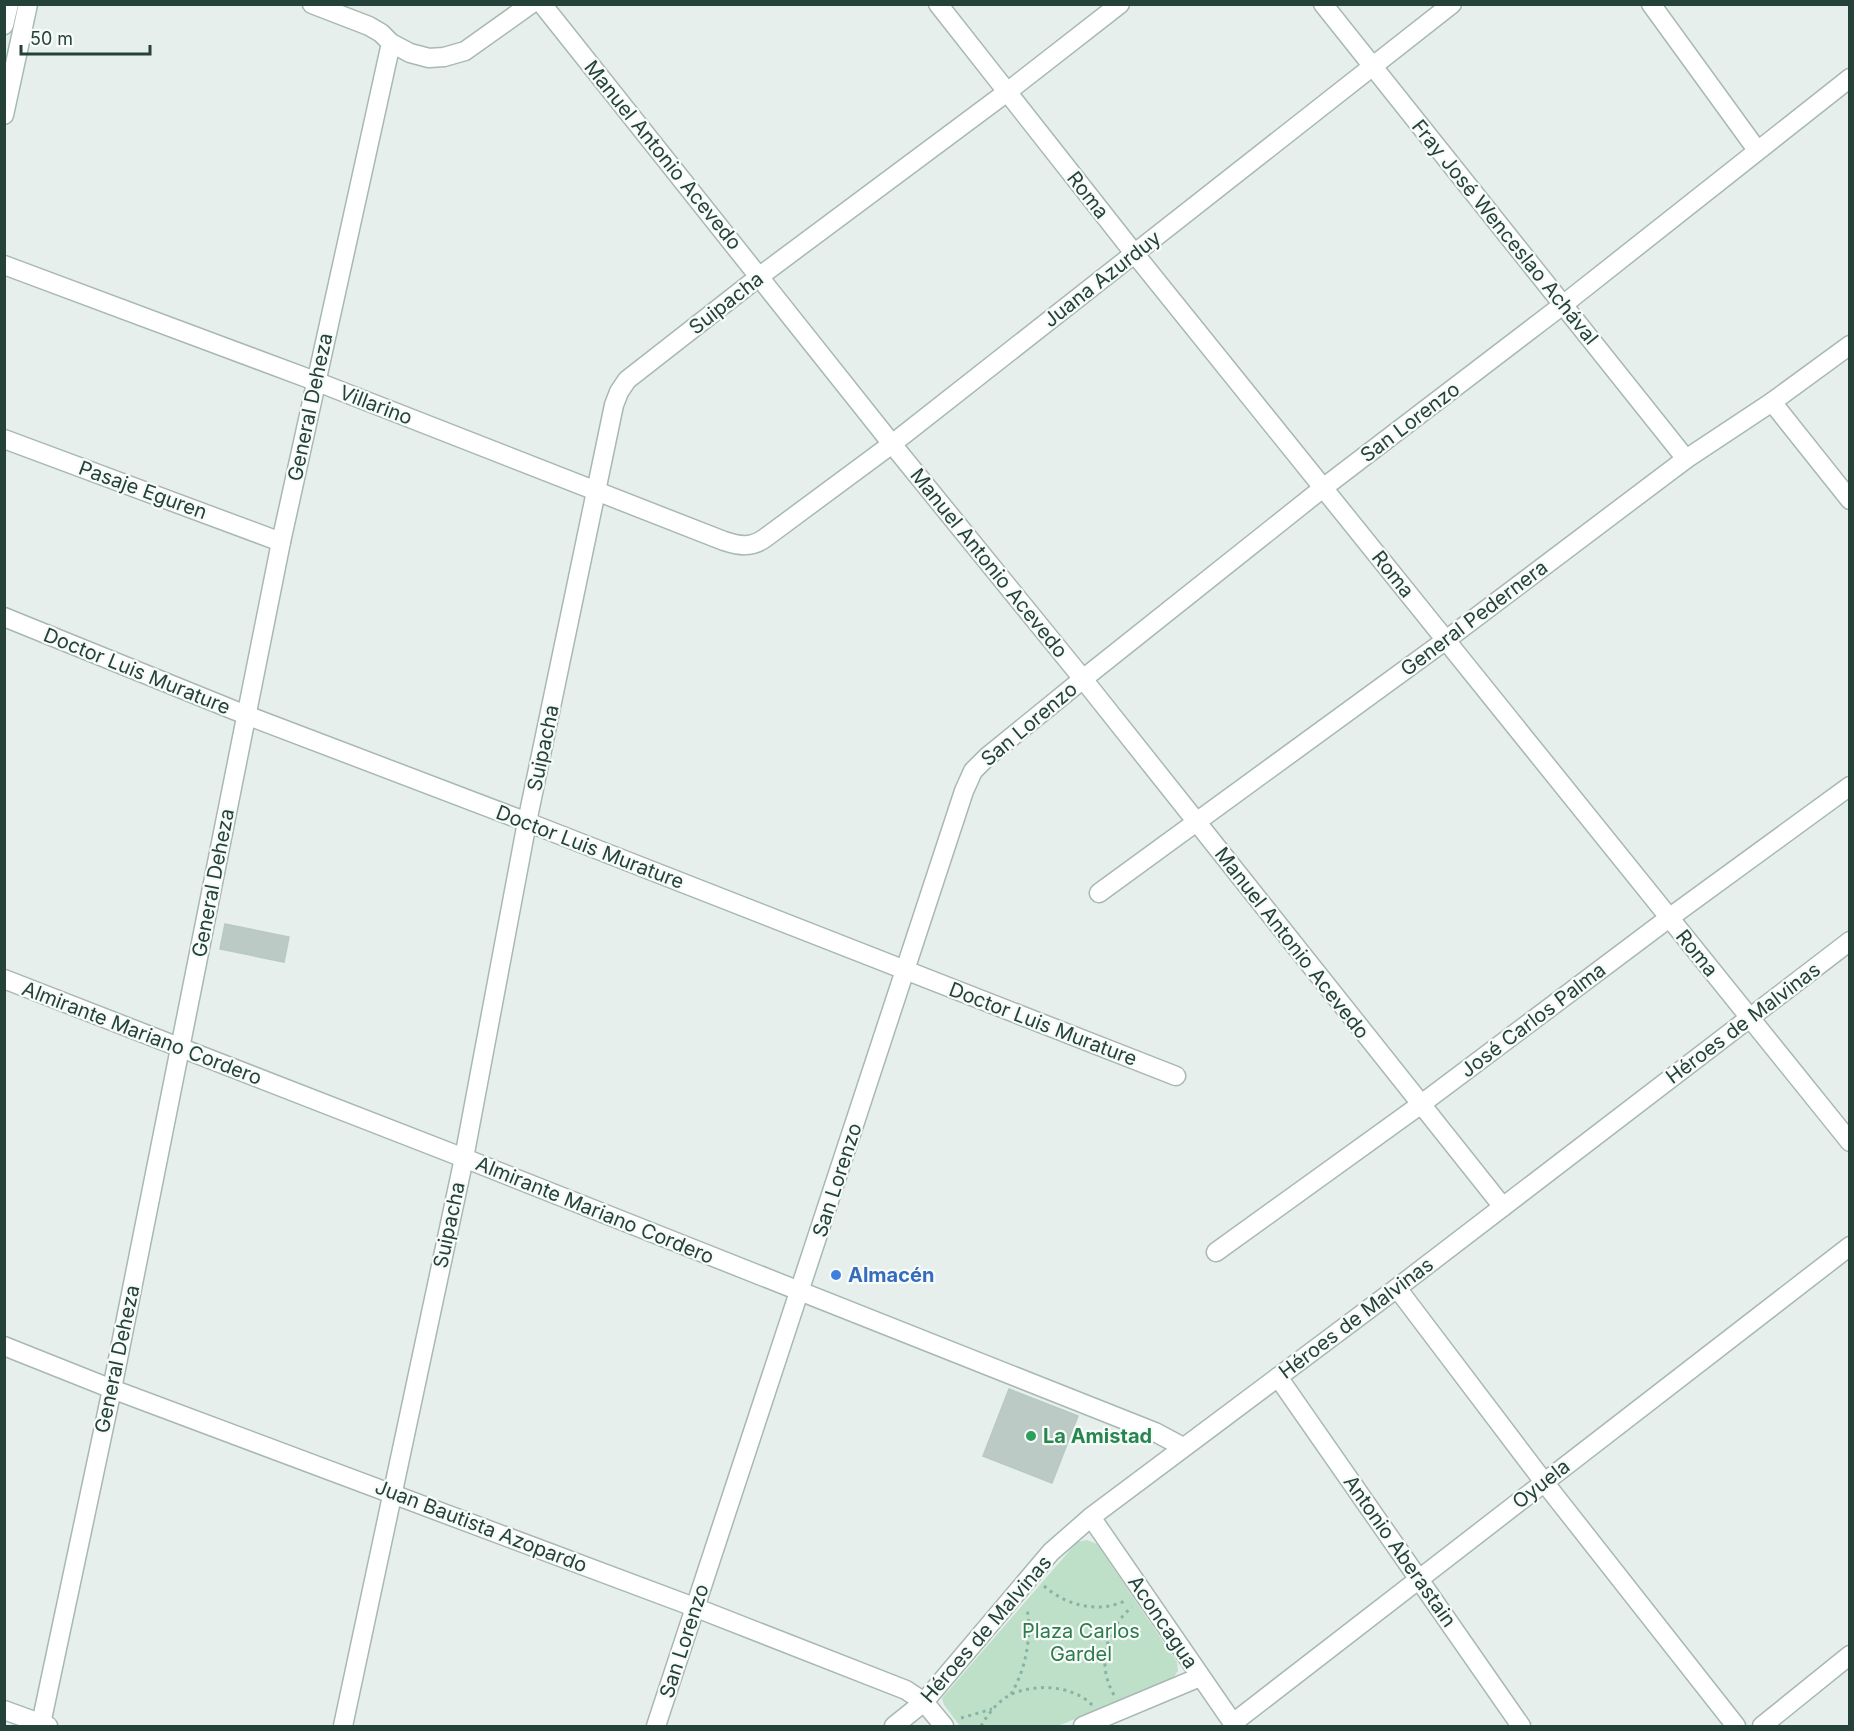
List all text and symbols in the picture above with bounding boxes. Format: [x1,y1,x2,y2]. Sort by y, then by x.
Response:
scale bar [21,18,150,56]
text: 50 m [30,28,73,49]
street label: Manuel Antonio Acevedo [579,56,747,254]
street label: Fray José Wenceslao Achával [1407,115,1603,349]
street label: Roma [1062,167,1114,223]
street label: Juana Azurduy [1039,226,1165,332]
street label: Suipacha [684,267,768,339]
street label: General Deheza [283,331,337,483]
street label: San Lorenzo [1356,377,1464,467]
street label: Villarino [336,380,416,430]
street label: Pasaje Eguren [76,456,210,524]
street label: Manuel Antonio Acevedo [905,464,1073,662]
street label: Roma [1367,546,1419,602]
street label: General Pedernera [1396,555,1552,681]
street label: Doctor Luis Murature [40,623,234,719]
street label: San Lorenzo [976,677,1082,771]
street label: Suipacha [522,703,564,793]
street label: Doctor Luis Murature [493,800,687,894]
street label: General Deheza [187,807,239,959]
street label: Manuel Antonio Acevedo [1210,842,1374,1044]
street label: Roma [1671,925,1723,981]
street label: Héroes de Malvinas [1661,957,1825,1089]
street label: José Carlos Palma [1456,958,1610,1082]
street label: Almirante Mariano Cordero [19,976,265,1090]
street label: Doctor Luis Murature [946,977,1140,1071]
street label: San Lorenzo [807,1120,867,1240]
street label: Almirante Mariano Cordero [472,1151,718,1269]
street label: Suipacha [428,1180,470,1270]
street label: Héroes de Malvinas [1274,1252,1438,1384]
place label: Almacén [848,1263,934,1287]
marker: Almacén [829,1268,843,1282]
street label: General Deheza [90,1283,144,1435]
place label: La Amistad [1043,1424,1152,1448]
marker: La Amistad [1024,1429,1038,1443]
street label: Oyuela [1508,1454,1574,1514]
street label: Antonio Aberastain [1339,1470,1461,1632]
street label: Juan Bautista Azopardo [372,1474,590,1578]
street label: Héroes de Malvinas [916,1551,1056,1707]
street label: Aconcagua [1123,1571,1203,1673]
street label: San Lorenzo [654,1581,714,1701]
park label: Plaza Carlos Gardel [1022,1619,1140,1666]

